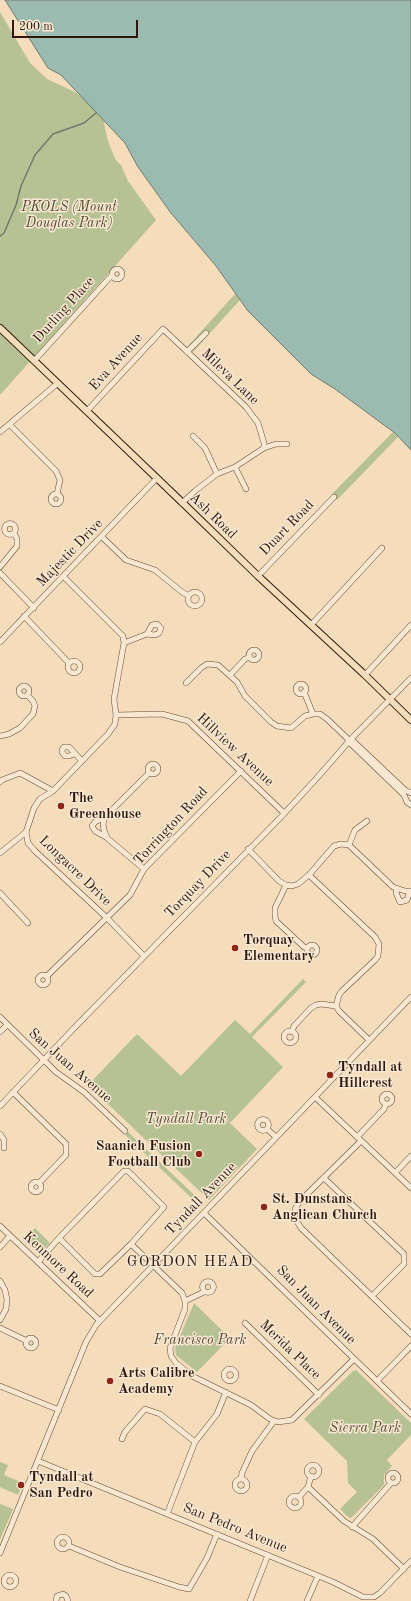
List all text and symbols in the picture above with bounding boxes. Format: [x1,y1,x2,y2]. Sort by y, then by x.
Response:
scale bar [14,12,140,38]
text: 200 m [19,21,53,33]
park label: PKOLS (Mount Douglas Park) [21,199,117,232]
street label: Durling Place [30,273,98,347]
street label: Eva Avenue [86,330,146,394]
street label: Mileva Lane [198,345,262,409]
street label: Ash Road [186,489,240,543]
street label: Duart Road [256,497,318,559]
street label: Majestic Drive [33,516,107,590]
street label: Hillview Avenue [193,710,277,790]
street label: Torrington Road [130,783,212,869]
place label: The Greenhouse [69,790,141,822]
marker: The Greenhouse [56,801,66,811]
street label: Longacre Drive [35,832,115,910]
street label: Torquay Drive [161,847,235,921]
place label: Torquay Elementary [243,932,315,964]
marker: Torquay Elementary [230,943,240,953]
street label: San Juan Avenue [25,1025,115,1107]
place label: Tyndall at Hillcrest [338,1059,403,1092]
marker: Tyndall at Hillcrest [325,1070,335,1080]
park label: Tyndall Park [146,1111,226,1127]
place label: Saanich Fusion Football Club [96,1138,191,1170]
marker: Saanich Fusion Football Club [194,1149,204,1159]
street label: Tyndall Avenue [162,1159,240,1239]
place label: St. Dunstans Anglican Church [272,1191,377,1224]
marker: St. Dunstans Anglican Church [259,1202,269,1212]
street label: Kenmore Road [19,1228,97,1302]
district label: GORDON HEAD [127,1253,253,1271]
street label: San Juan Avenue [273,1262,359,1348]
street label: Merida Place [256,1317,324,1383]
park label: Francisco Park [154,1332,246,1348]
place label: Arts Calibre Academy [118,1365,195,1398]
marker: Arts Calibre Academy [105,1376,115,1386]
park label: Sierra Park [329,1420,401,1436]
place label: Tyndall at San Pedro [29,1469,94,1502]
marker: Tyndall at San Pedro [16,1480,26,1490]
street label: San Pedro Avenue [181,1499,289,1557]

